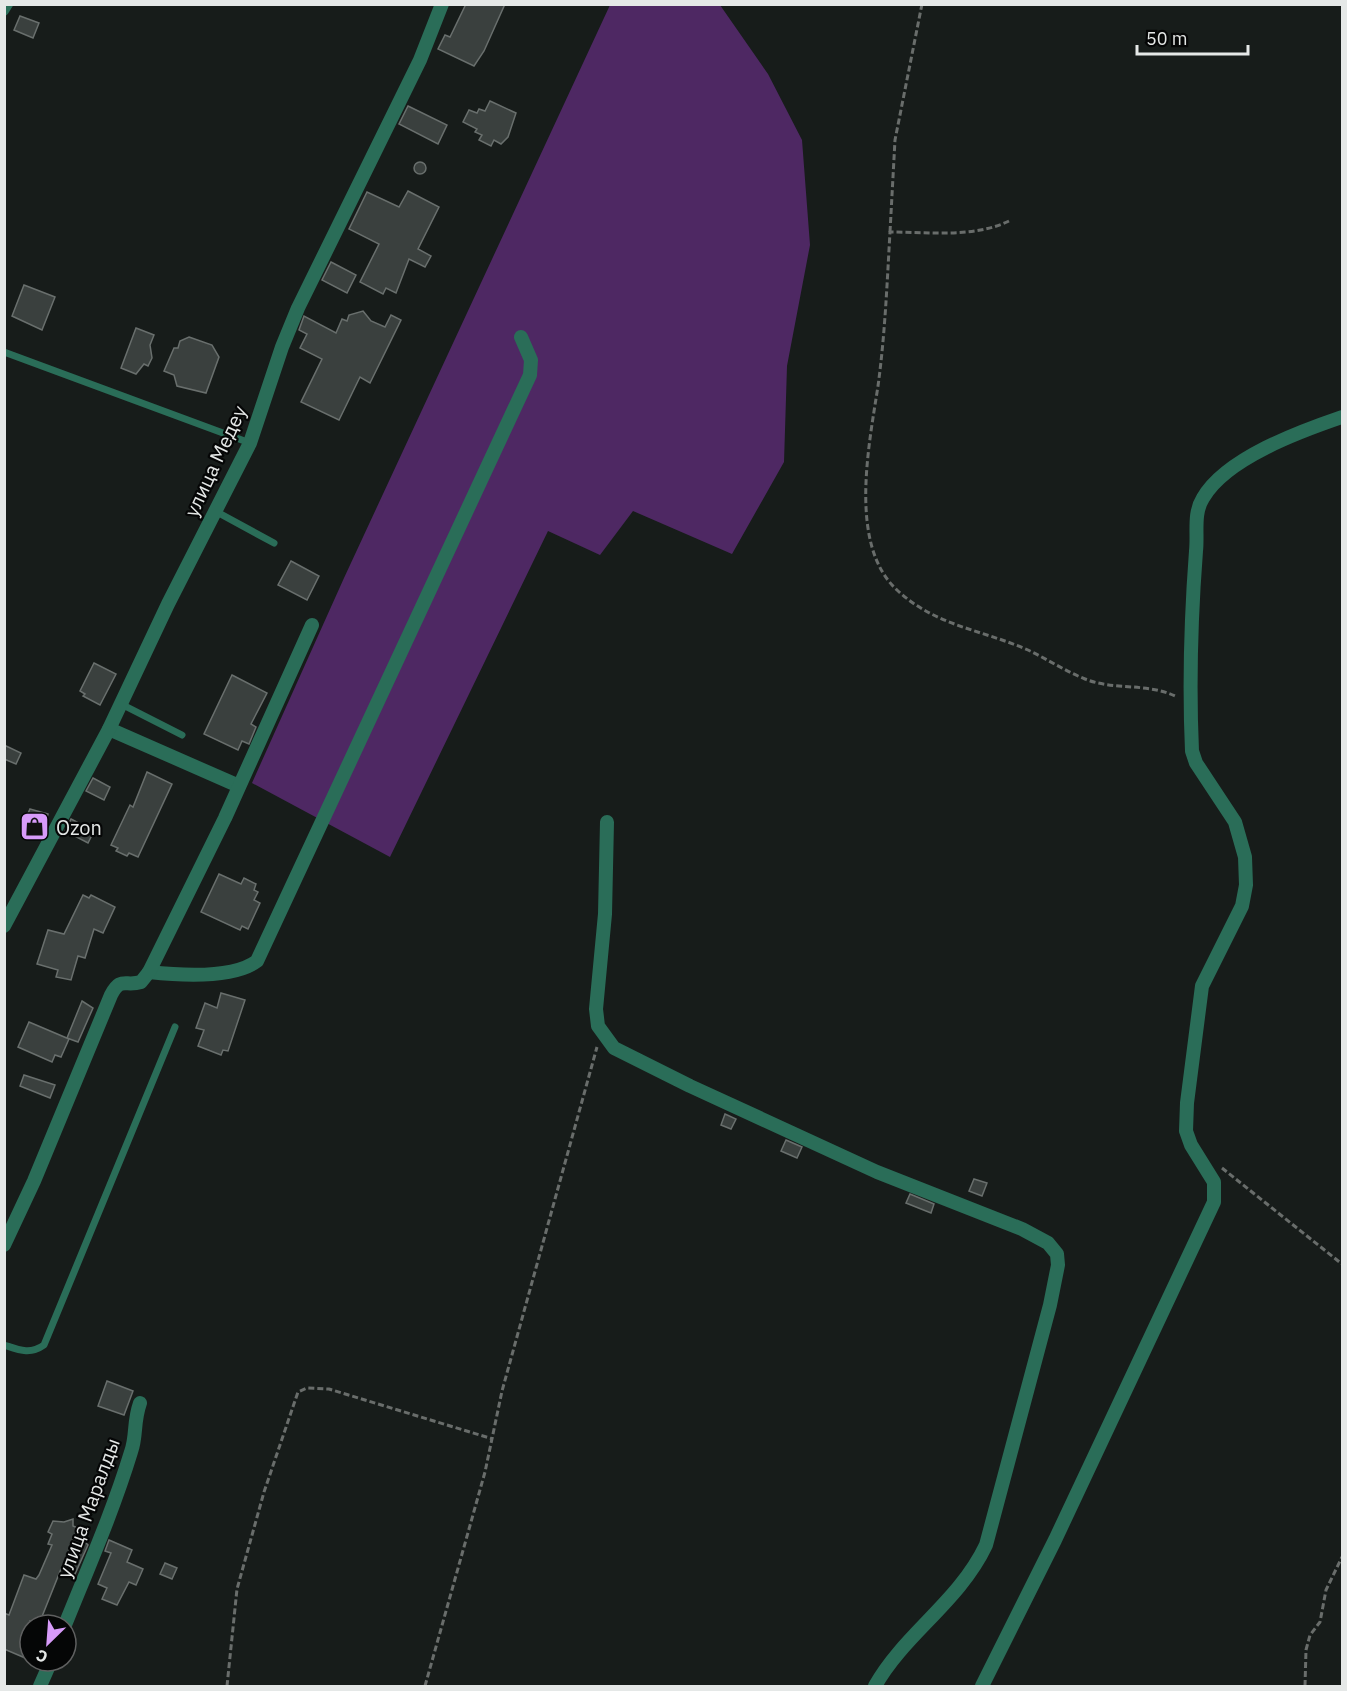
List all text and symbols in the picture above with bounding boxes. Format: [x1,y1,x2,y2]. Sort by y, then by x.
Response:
scale bar [1137,18,1248,56]
text: 50 m [1146,27,1188,50]
street label: улица Медеу [177,401,253,521]
shop icon: Ozon [19,811,51,843]
place label: Ozon [56,814,102,841]
street label: улица Маралды [50,1434,126,1582]
north arrow [18,1613,78,1673]
text: С [33,1645,51,1668]

